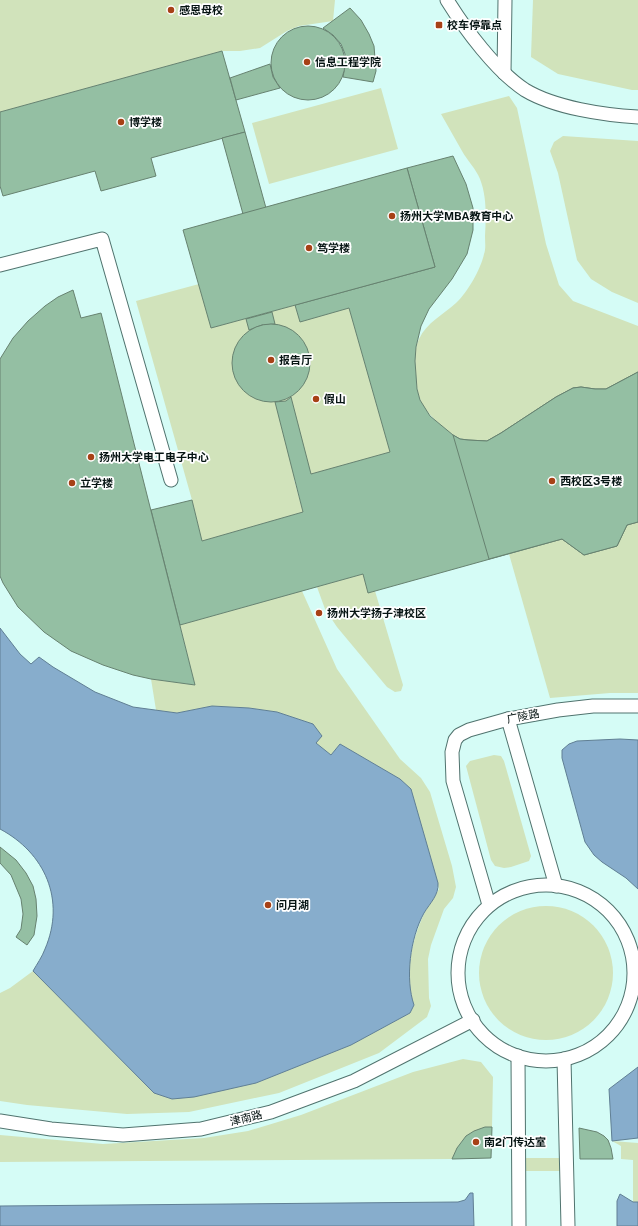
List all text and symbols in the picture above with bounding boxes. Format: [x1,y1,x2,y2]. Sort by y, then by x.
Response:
place label: 感恩母校 [179,4,223,16]
marker: 感恩母校 [166,5,176,15]
place label: 校车停靠点 [447,19,502,31]
marker: 校车停靠点 [434,20,444,30]
place label: 信息工程学院 [315,56,381,68]
marker: 信息工程学院 [302,57,312,67]
place label: 博学楼 [129,116,162,128]
marker: 博学楼 [116,117,126,127]
place label: 扬州大学MBA教育中心 [400,210,514,222]
marker: 扬州大学MBA教育中心 [387,211,397,221]
place label: 笃学楼 [317,242,350,254]
marker: 笃学楼 [304,243,314,253]
place label: 报告厅 [279,354,312,366]
marker: 报告厅 [266,355,276,365]
place label: 假山 [324,393,346,405]
marker: 假山 [311,394,321,404]
place label: 扬州大学电工电子中心 [99,451,209,463]
marker: 扬州大学电工电子中心 [86,452,96,462]
place label: 西校区3号楼 [560,475,622,487]
marker: 西校区3号楼 [547,476,557,486]
place label: 立学楼 [80,477,113,489]
marker: 立学楼 [67,478,77,488]
place label: 扬州大学扬子津校区 [327,607,426,619]
marker: 扬州大学扬子津校区 [314,608,324,618]
street label: 广陵路 [506,707,540,725]
place label: 问月湖 [276,899,309,911]
marker: 问月湖 [263,900,273,910]
street label: 津南路 [229,1108,263,1128]
place label: 南2门传达室 [484,1136,546,1148]
marker: 南2门传达室 [471,1137,481,1147]

